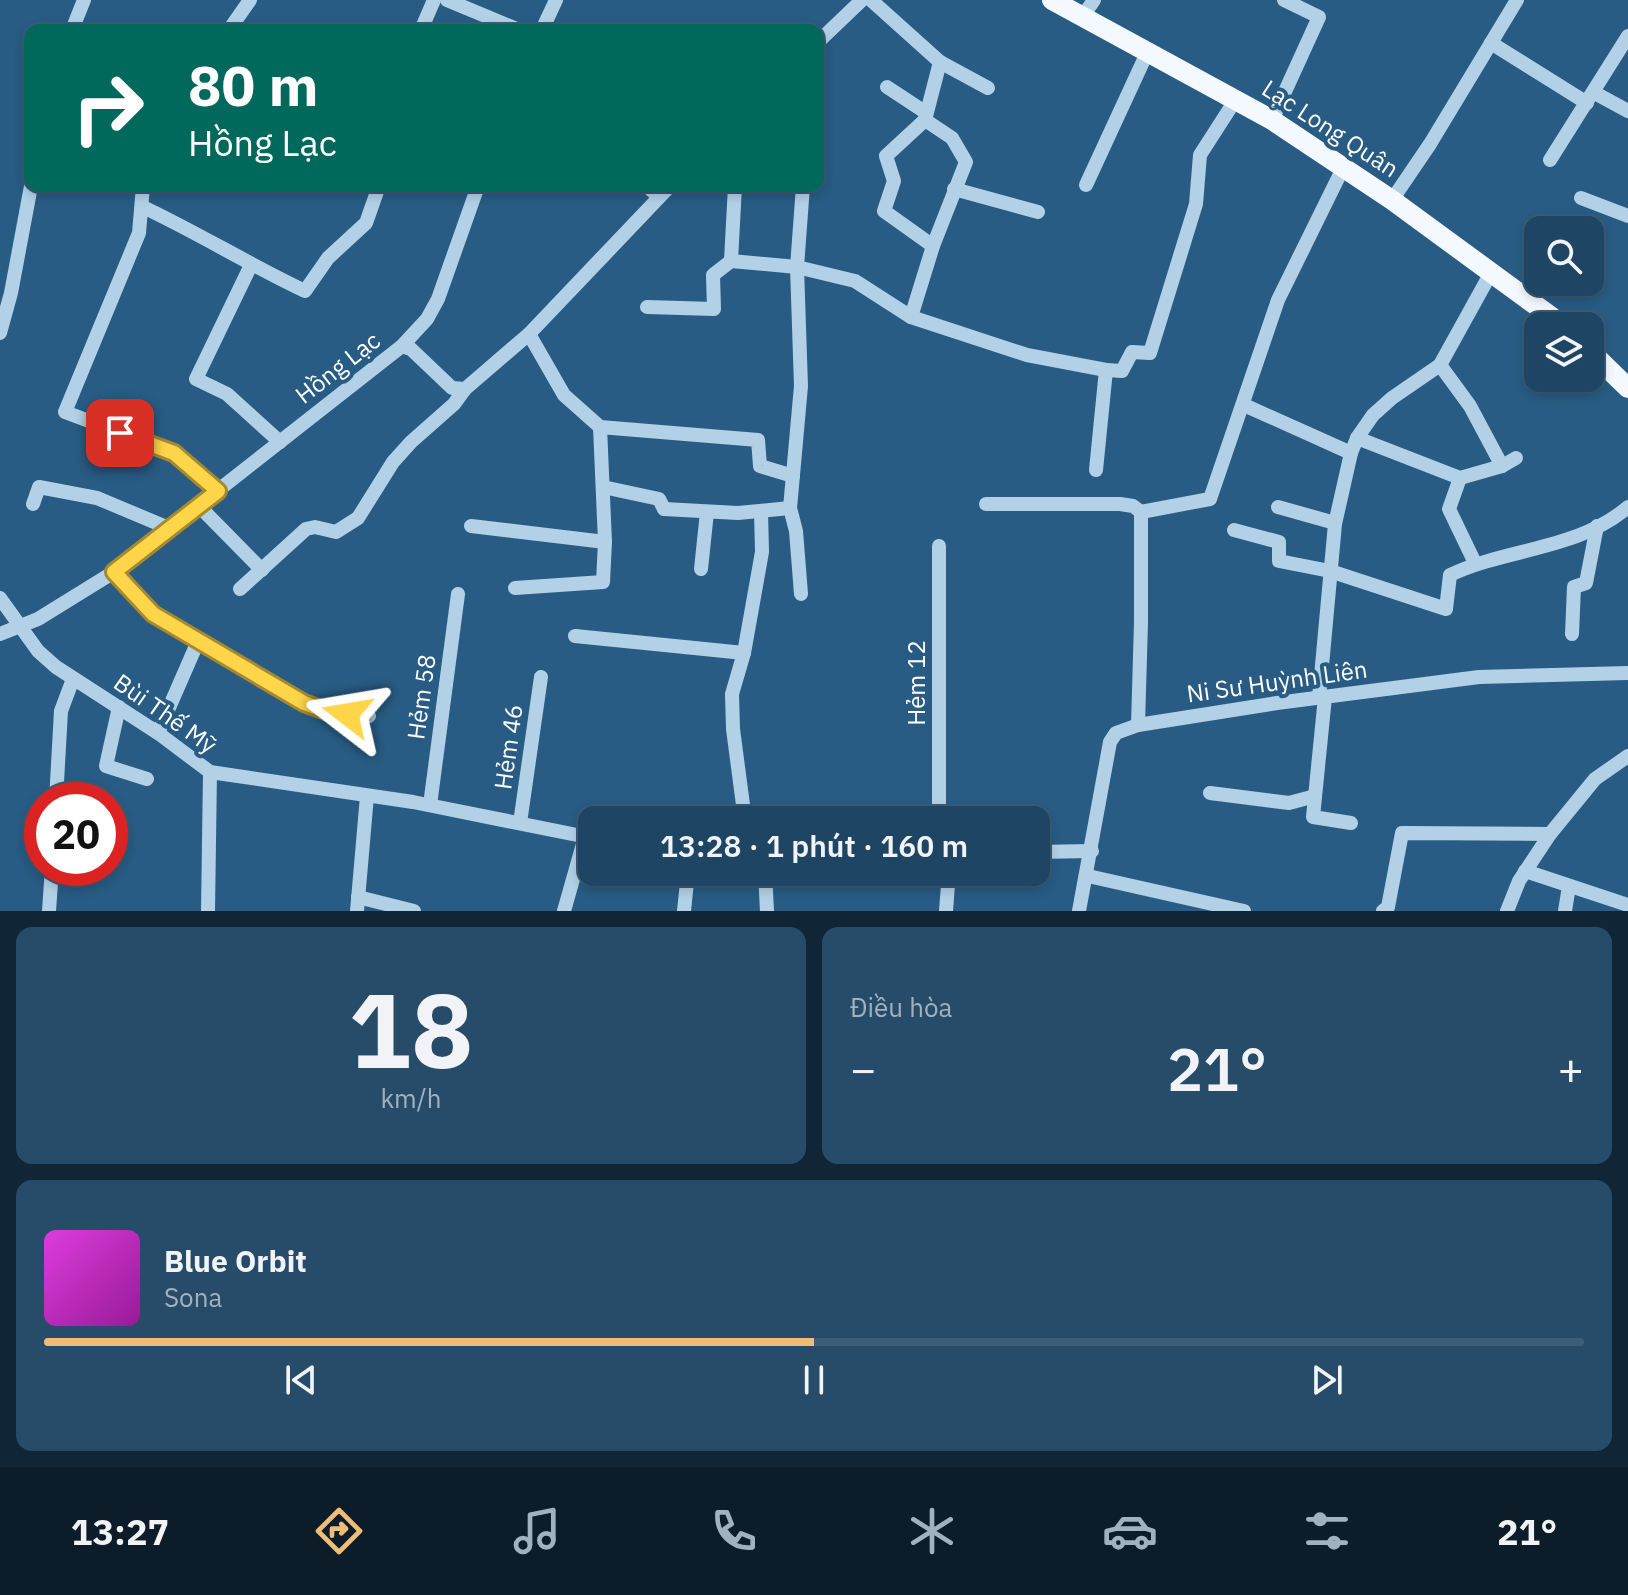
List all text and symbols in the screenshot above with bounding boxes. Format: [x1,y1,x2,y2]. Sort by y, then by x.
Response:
text: 80 m [188,49,318,121]
icon: right [56,56,160,160]
street label: Lạc Long Quân [1256,72,1405,184]
text: Hồng Lạc [188,119,337,166]
map controls [1524,216,1604,392]
button: search [1524,216,1604,296]
button: layers [1524,312,1604,392]
street label: Hồng Lạc [288,324,386,410]
pin [86,399,154,467]
icon: arrive [98,411,142,455]
street label: Hẻm 12 [900,640,932,726]
street label: Hẻm 58 [399,652,443,741]
street label: Ni Sư Huỳnh Liên [1184,652,1369,710]
street label: Bùi Thế Mỹ [108,666,223,760]
position arrow [305,672,389,756]
street label: Hẻm 46 [486,702,530,791]
speed limit sign: 20 [24,782,128,886]
text: 13:28 · 1 phút · 160 m [660,826,968,865]
text: 18 [349,961,473,1097]
text: Điều hòa [850,990,952,1024]
text: 21° [1167,1029,1267,1108]
text: − [850,1040,876,1097]
text: + [1558,1040,1584,1097]
text: km/h [380,1081,442,1115]
text: Blue Orbit [164,1241,307,1280]
text: Sona [164,1280,222,1314]
icon: previous [279,1358,323,1402]
icon: pause [792,1358,836,1402]
icon: next [1305,1358,1349,1402]
icon: directions [311,1503,367,1559]
icon: music [509,1503,565,1559]
icon: phone [706,1503,762,1559]
icon: climate [904,1503,960,1559]
icon: car [1102,1503,1158,1559]
icon: filters [1299,1503,1355,1559]
text: 13:27 [71,1508,169,1555]
text: 21° [1497,1508,1557,1555]

